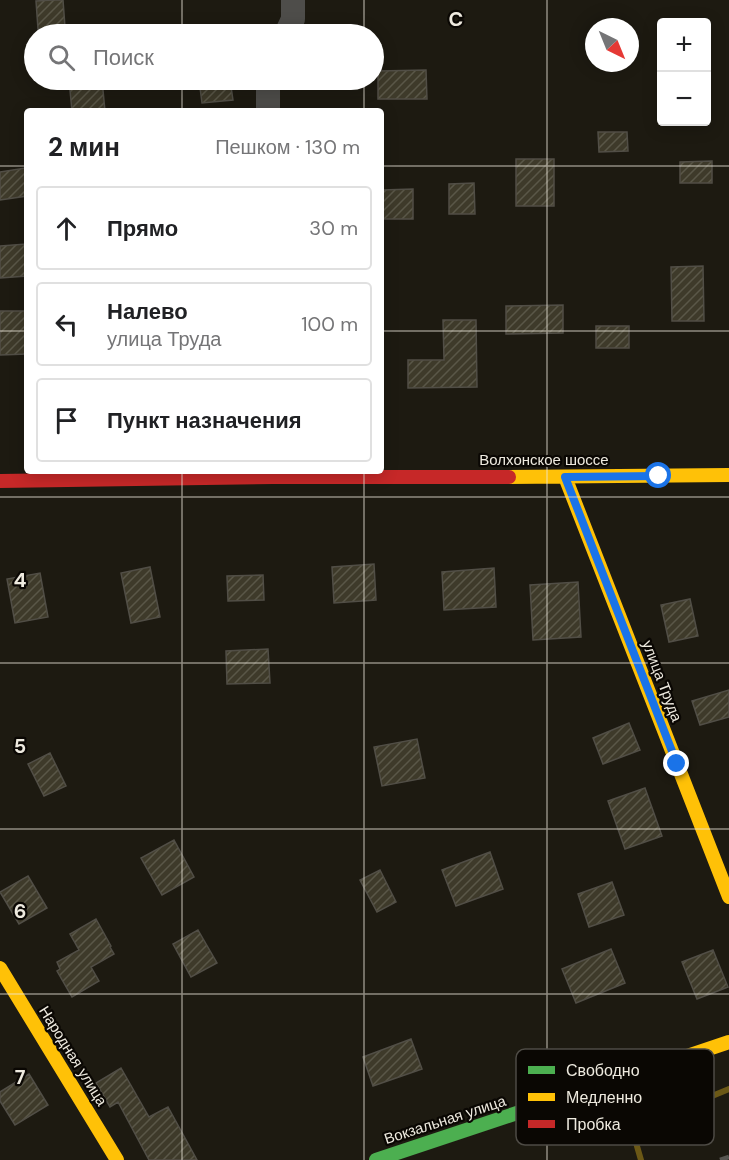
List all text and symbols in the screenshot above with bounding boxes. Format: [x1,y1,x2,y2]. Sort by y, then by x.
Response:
text: C [449,6,463,32]
north arrow [585,18,639,72]
map controls [657,18,711,126]
button: + [657,18,711,72]
search box [24,24,384,90]
icon: search [45,41,78,74]
text: Поиск [93,43,154,72]
button: − [657,72,711,126]
text: 2 мин [48,130,120,164]
text: Пешком · 130 m [215,134,360,160]
icon: ahead [50,212,83,245]
text: Прямо [107,214,178,243]
text: 30 m [309,215,358,241]
text: Налево [107,297,188,326]
icon: left [50,308,83,341]
text: 100 m [301,311,358,337]
text: улица Труда [107,326,221,352]
icon: arrive [50,404,83,437]
text: Пункт назначения [107,406,302,435]
street label: Волхонское шоссе [479,450,609,470]
route start [645,462,671,488]
text: 4 [14,567,27,593]
street label: улица Труда [637,637,687,725]
text: 5 [14,733,26,759]
route end [663,750,689,776]
text: 6 [14,898,26,924]
street label: Народная улица [34,1002,112,1110]
legend [516,1049,714,1145]
text: Свободно [566,1060,640,1081]
text: 7 [15,1064,26,1090]
text: Медленно [566,1087,642,1108]
street label: Вокзальная улица [382,1091,509,1149]
text: Пробка [566,1114,621,1135]

